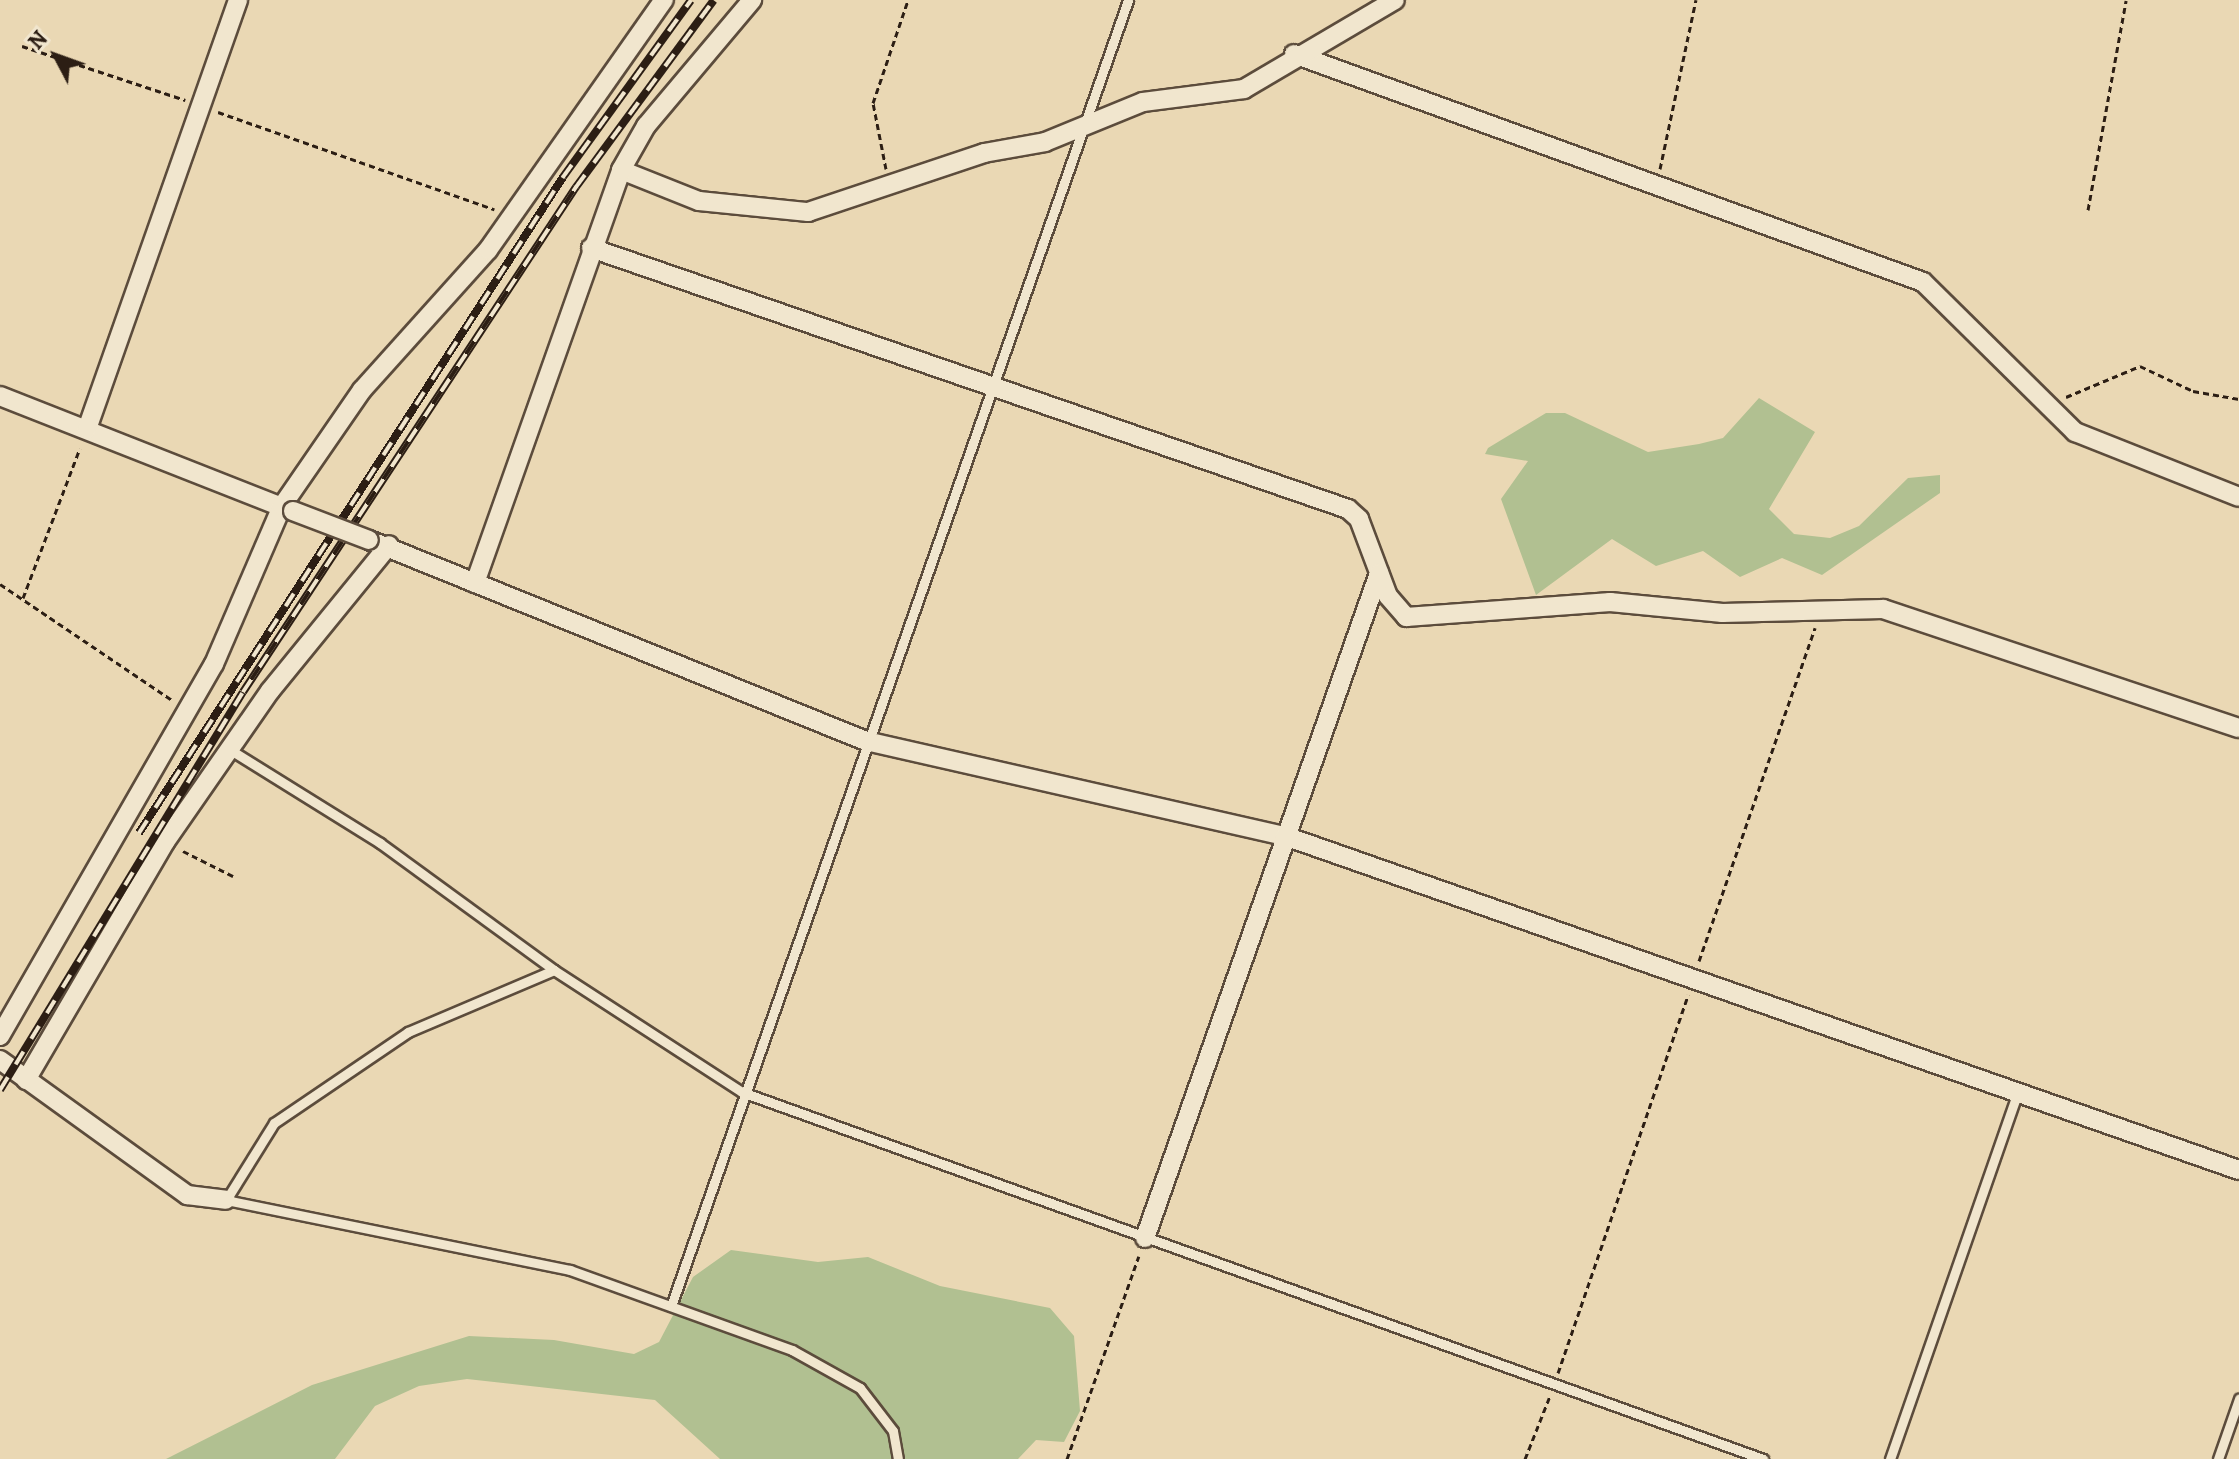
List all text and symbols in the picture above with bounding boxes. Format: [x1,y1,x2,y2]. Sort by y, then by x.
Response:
north arrow [16,16,96,96]
text: N [21,24,54,56]

